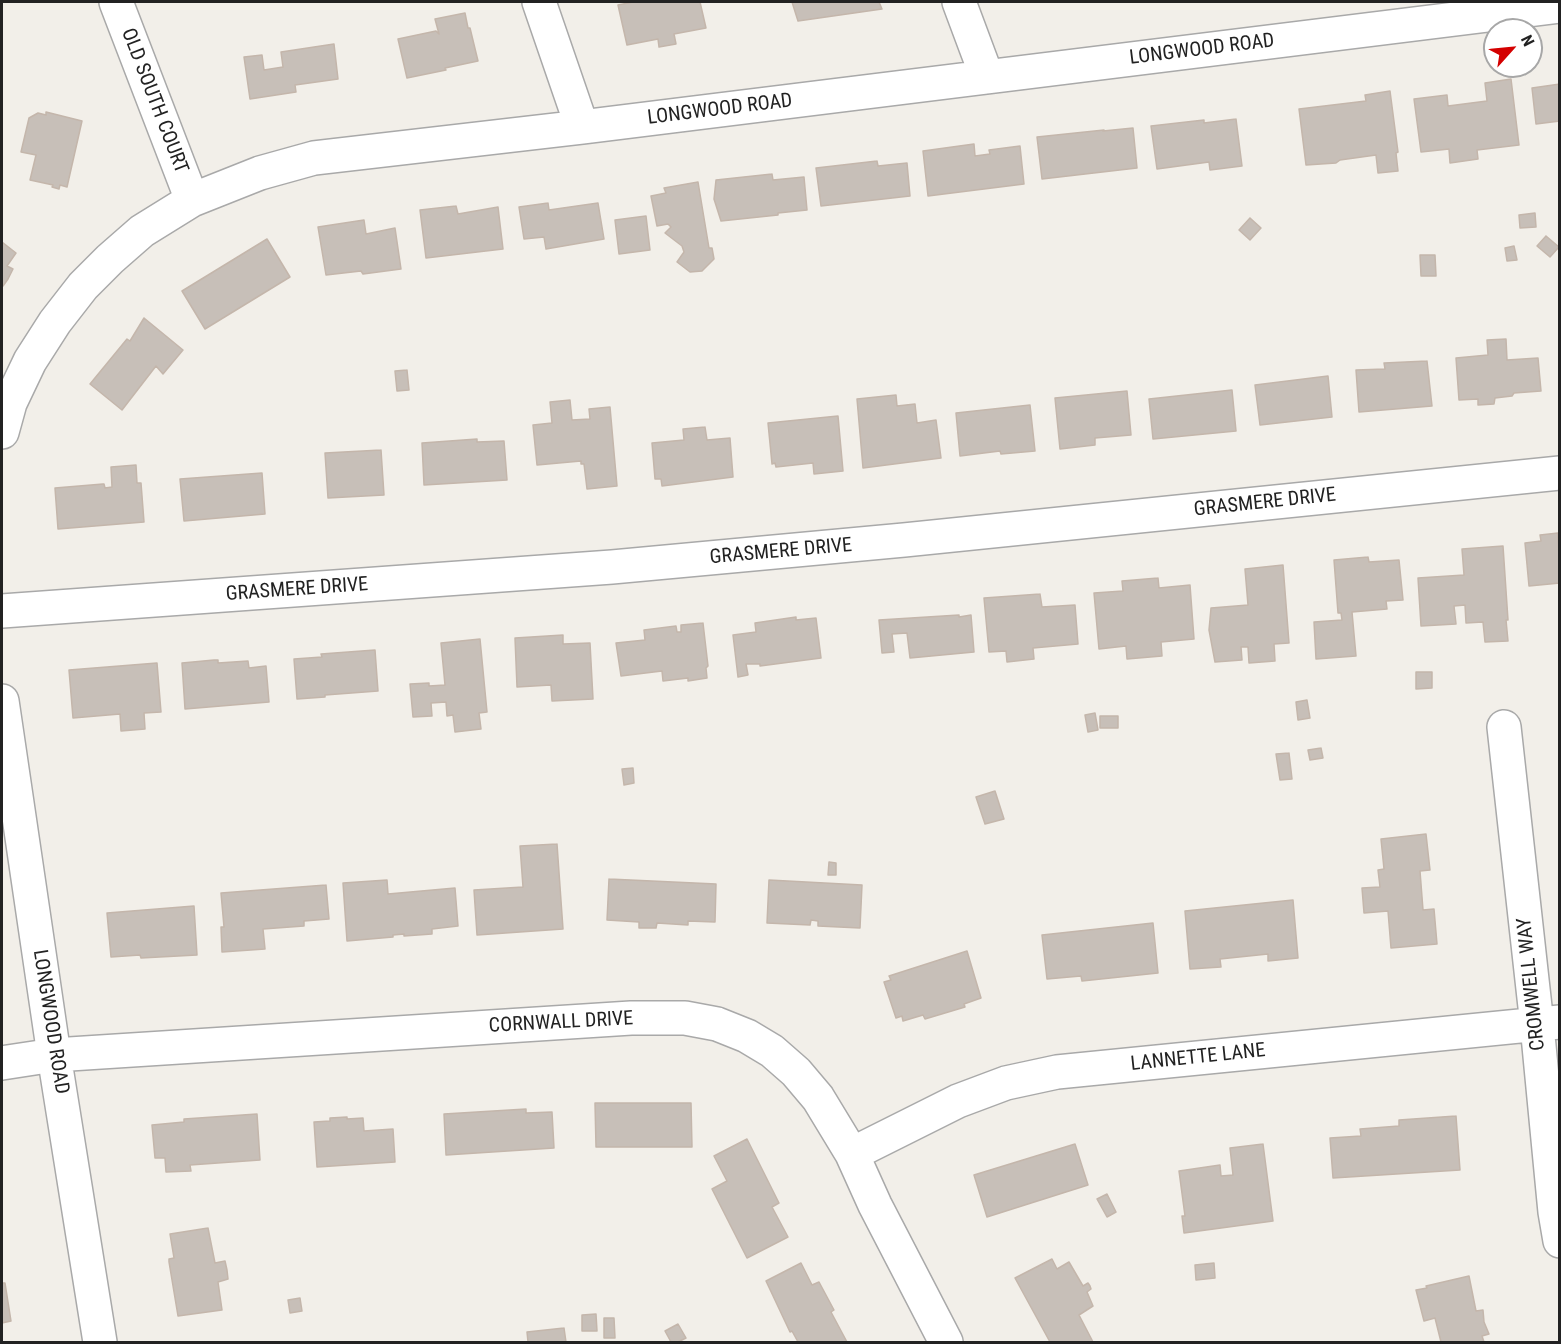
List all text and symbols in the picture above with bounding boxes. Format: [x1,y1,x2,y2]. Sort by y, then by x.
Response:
north arrow [1483,18,1543,78]
street label: OLD SOUTH COURT [115,25,193,177]
street label: LONGWOOD ROAD [1128,29,1276,71]
text: N [1517,32,1538,49]
street label: LONGWOOD ROAD [646,89,794,131]
street label: GRASMERE DRIVE [1193,484,1337,522]
street label: GRASMERE DRIVE [709,534,853,570]
street label: GRASMERE DRIVE [225,573,369,607]
street label: CROMWELL WAY [1513,916,1551,1052]
street label: LONGWOOD ROAD [27,948,73,1096]
street label: CORNWALL DRIVE [488,1007,634,1039]
street label: LANNETTE LANE [1130,1039,1266,1077]

